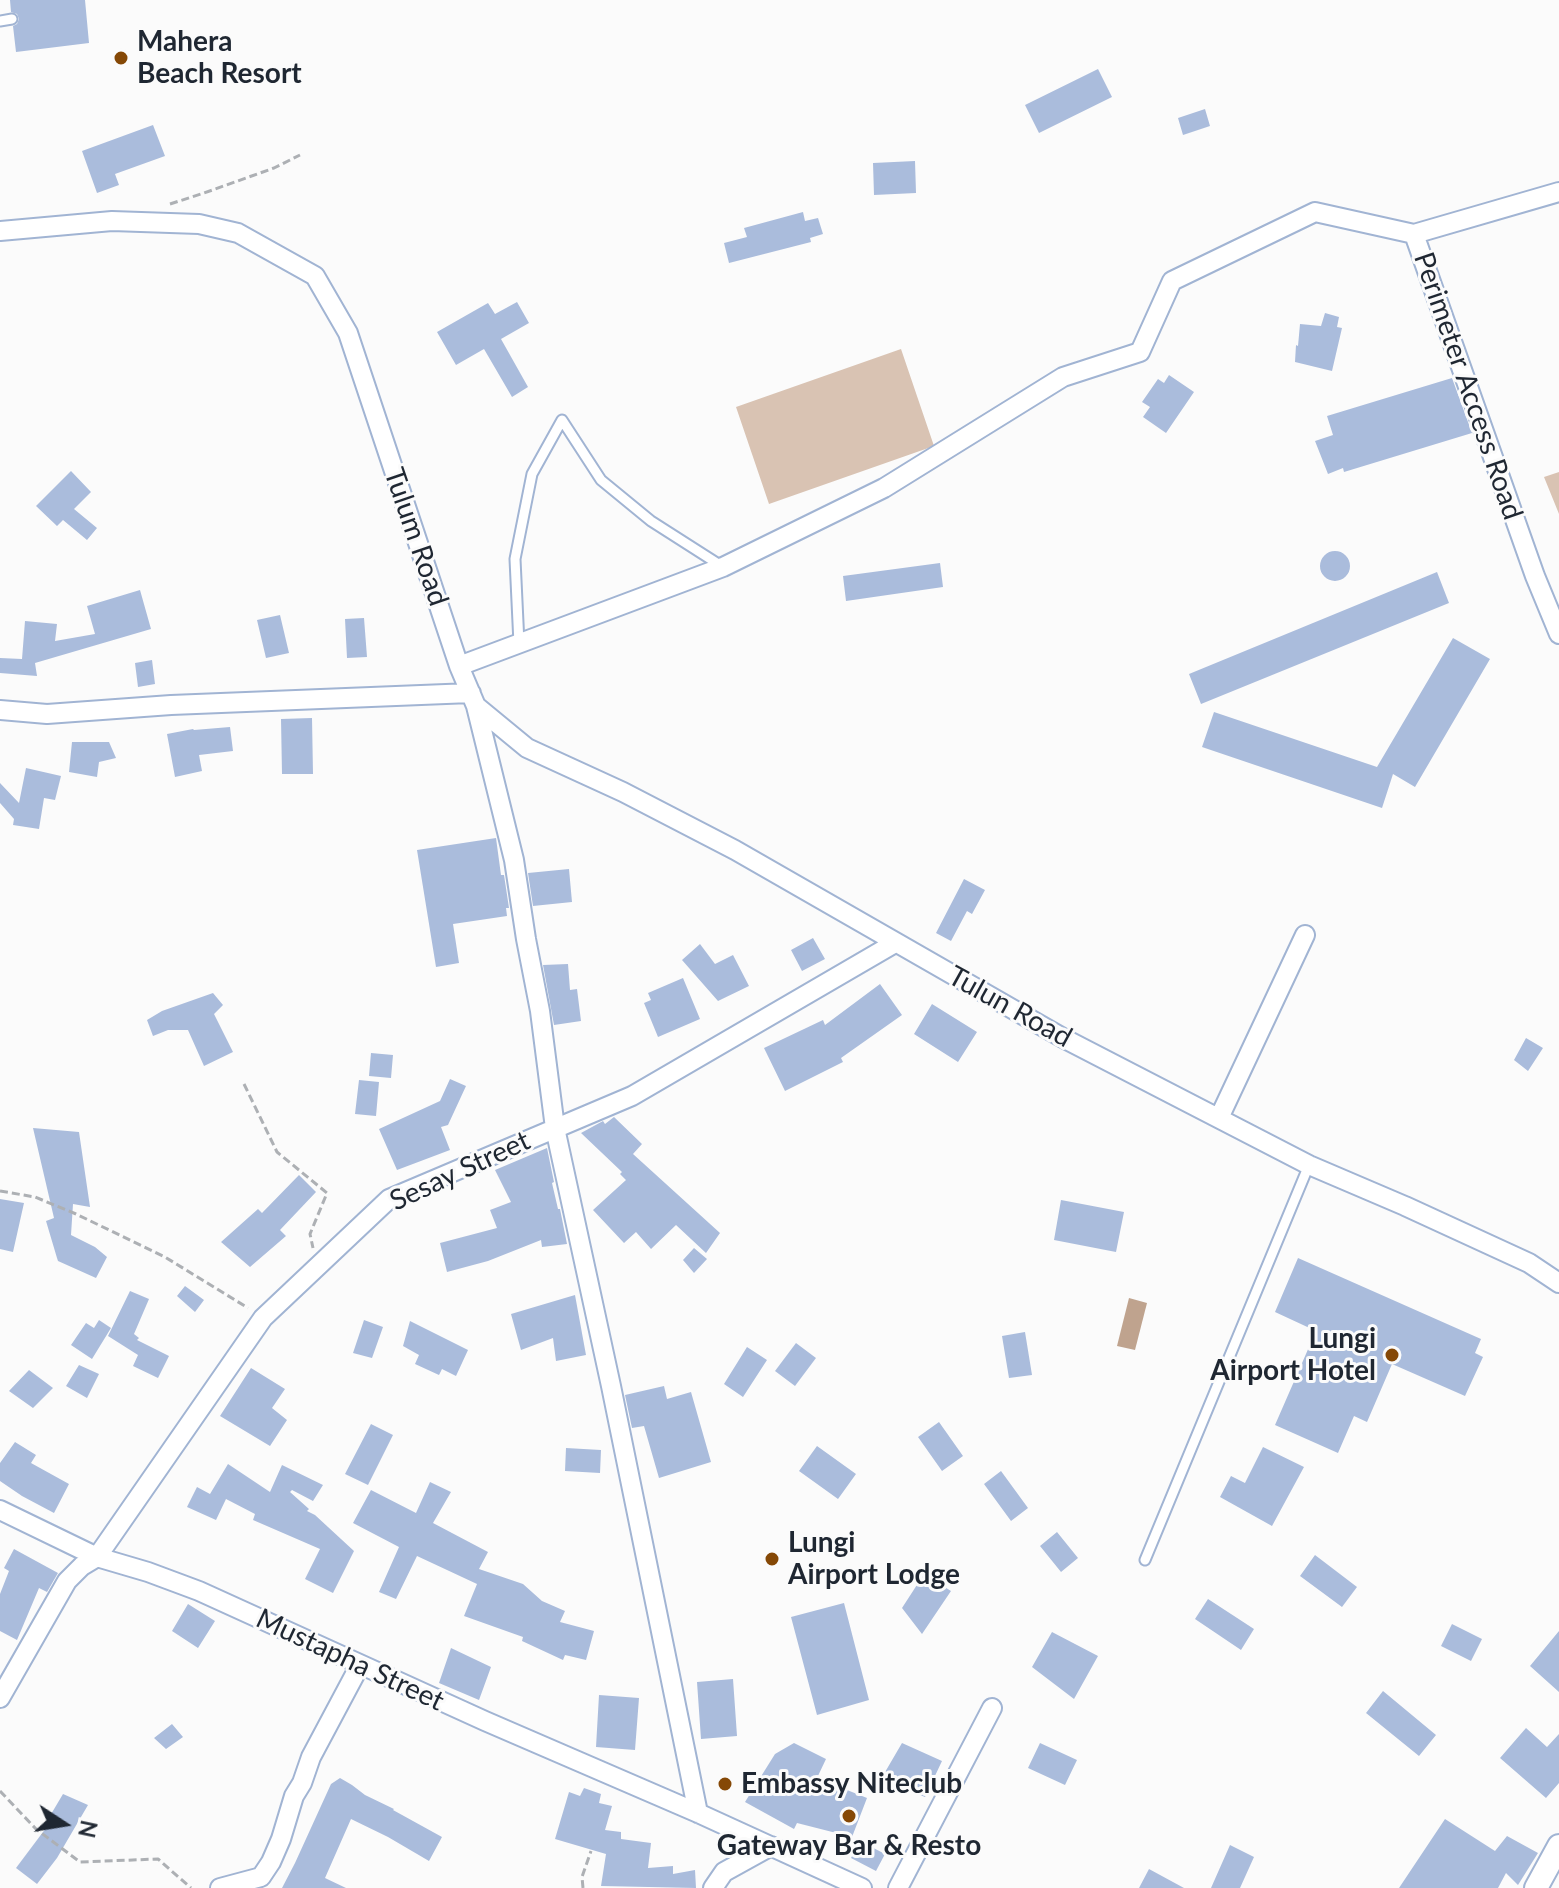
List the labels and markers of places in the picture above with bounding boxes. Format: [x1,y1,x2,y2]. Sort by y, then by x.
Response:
place label: Mahera Beach Resort [137,25,302,91]
marker: Mahera Beach Resort [112,49,130,67]
place label: Lungi Airport Hotel [1210,1322,1376,1388]
marker: Lungi Airport Hotel [1383,1346,1401,1364]
place label: Lungi Airport Lodge [788,1526,960,1592]
marker: Lungi Airport Lodge [763,1550,781,1568]
place label: Embassy Niteclub [741,1767,962,1801]
marker: Embassy Niteclub [716,1775,734,1793]
marker: Gateway Bar & Resto [840,1807,858,1825]
place label: Gateway Bar & Resto [717,1829,981,1863]

